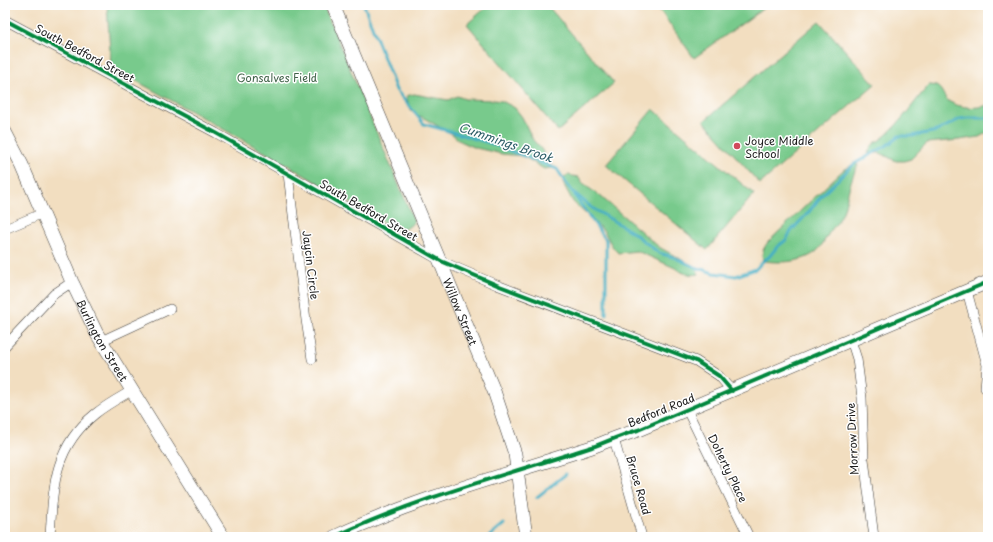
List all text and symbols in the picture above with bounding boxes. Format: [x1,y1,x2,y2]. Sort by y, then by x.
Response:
street label: South Bedford Street [32,19,138,87]
park label: Gonsalves Field [237,69,318,86]
water label: Cummings Brook [456,117,557,167]
place label: Joyce Middle School [745,132,814,162]
marker: Joyce Middle School [732,141,742,151]
street label: South Bedford Street [317,175,422,245]
street label: Jaycin Circle [298,229,324,301]
street label: Willow Street [439,275,483,348]
street label: Burlington Street [73,296,133,385]
street label: Bedford Road [625,389,697,431]
street label: Morrow Drive [842,402,862,476]
street label: Doherty Place [704,431,752,505]
street label: Bruce Road [622,453,656,517]

